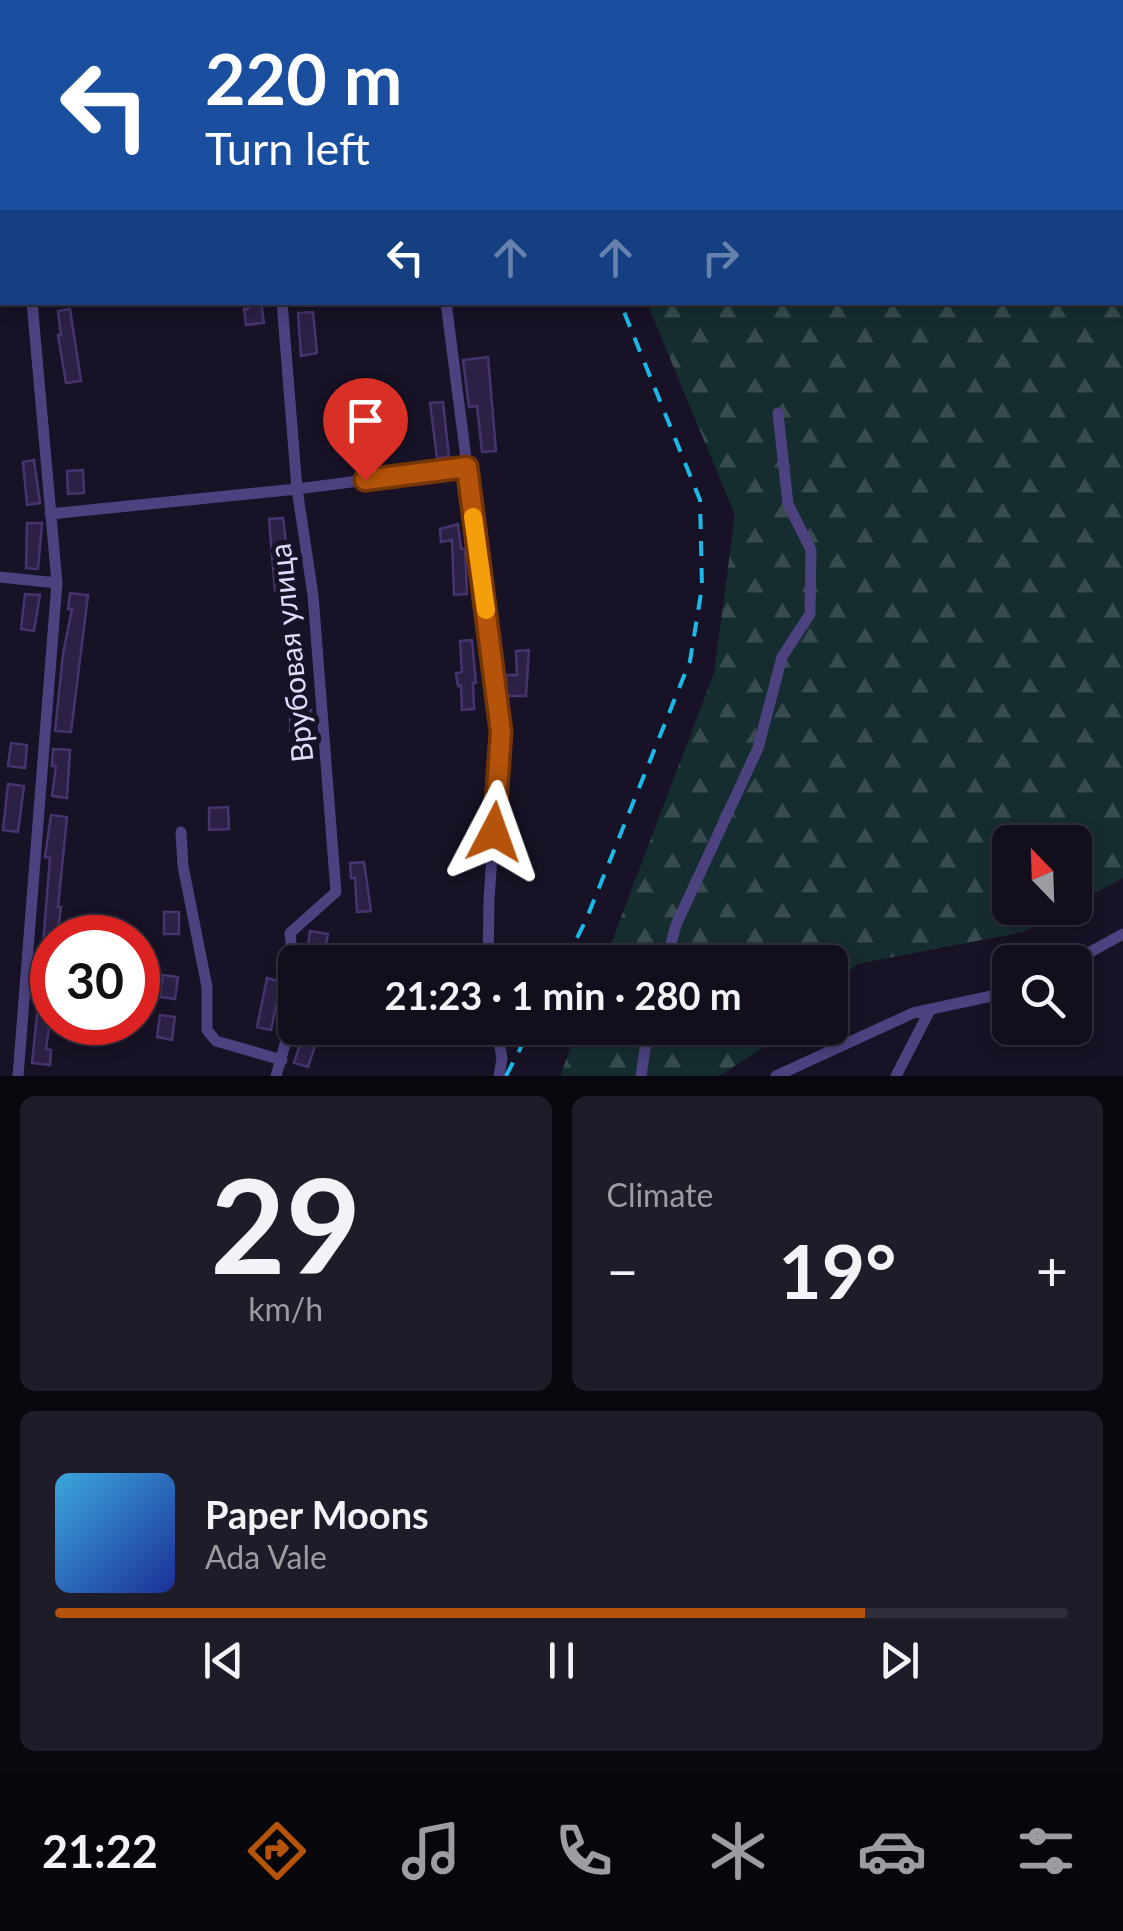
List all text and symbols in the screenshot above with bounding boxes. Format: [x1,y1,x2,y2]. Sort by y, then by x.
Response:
text: 220 m [205,36,402,120]
icon: left [40,40,170,170]
text: Turn left [205,121,370,175]
icon: left [378,230,433,285]
icon: ahead [483,230,538,285]
icon: ahead [588,230,643,285]
icon: right [693,230,748,285]
pin [323,378,408,481]
icon: arrive [338,393,393,448]
street label: Врубовая улица [261,542,319,764]
position arrow [442,780,546,884]
north arrow [992,825,1092,925]
map controls [992,825,1092,1045]
speed limit sign: 30 [30,915,160,1045]
button: search [992,945,1092,1045]
text: 21:23 · 1 min · 280 m [384,972,742,1018]
text: 29 [210,1146,361,1302]
text: Climate [607,1175,713,1214]
text: 19° [778,1225,896,1315]
text: − [607,1237,638,1303]
text: + [1036,1237,1068,1303]
text: km/h [248,1289,323,1328]
text: Paper Moons [205,1491,429,1537]
text: Ada Vale [205,1537,327,1576]
icon: previous [196,1633,251,1688]
icon: pause [534,1633,589,1688]
icon: next [872,1633,927,1688]
icon: directions [242,1816,312,1886]
icon: music [396,1816,466,1886]
icon: phone [549,1816,619,1886]
icon: climate [703,1816,773,1886]
icon: car [857,1816,927,1886]
icon: filters [1011,1816,1081,1886]
text: 21:22 [42,1824,158,1878]

